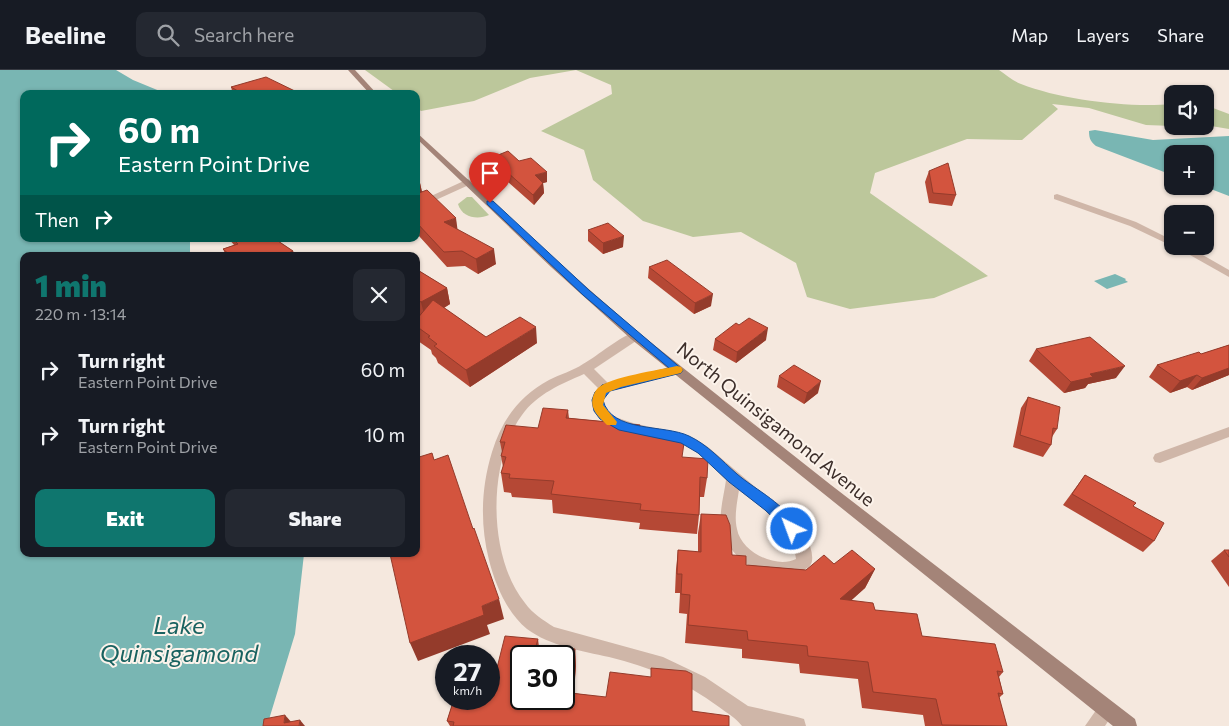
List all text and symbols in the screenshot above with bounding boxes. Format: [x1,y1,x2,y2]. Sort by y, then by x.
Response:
search box [136,12,486,57]
text: Beeline [25,20,106,49]
icon: search [154,21,182,49]
text: Search here [194,23,294,46]
text: Map [1011,24,1048,46]
text: Layers [1076,24,1129,46]
text: Share [1157,24,1204,46]
map controls [1164,85,1214,255]
button: sound [1164,85,1214,135]
text: 60 m [118,107,200,150]
icon: right [35,110,100,175]
button: + [1164,145,1214,195]
text: Eastern Point Drive [118,150,310,177]
pin [469,152,511,203]
icon: arrive [476,159,504,187]
icon: right [89,205,117,233]
button: − [1164,205,1214,255]
text: Then [35,208,79,231]
text: 1 min [35,266,107,303]
button: close [353,269,405,321]
text: 220 m · 13:14 [35,304,126,323]
street label: North Quinsigamond Avenue [673,337,880,511]
text: Turn right [78,349,165,372]
icon: right [35,356,63,384]
text: 60 m [361,358,405,381]
text: Eastern Point Drive [78,372,218,391]
text: Turn right [78,414,165,437]
icon: right [35,421,63,449]
text: 10 m [364,423,405,446]
text: Eastern Point Drive [78,437,218,456]
button: Exit [35,489,215,547]
button: Share [225,489,405,547]
position arrow [765,502,817,554]
water label: Lake Quinsigamond [100,610,259,667]
speed limit sign: 30 [510,645,575,710]
text: 27 [454,656,481,686]
text: km/h [453,683,482,697]

